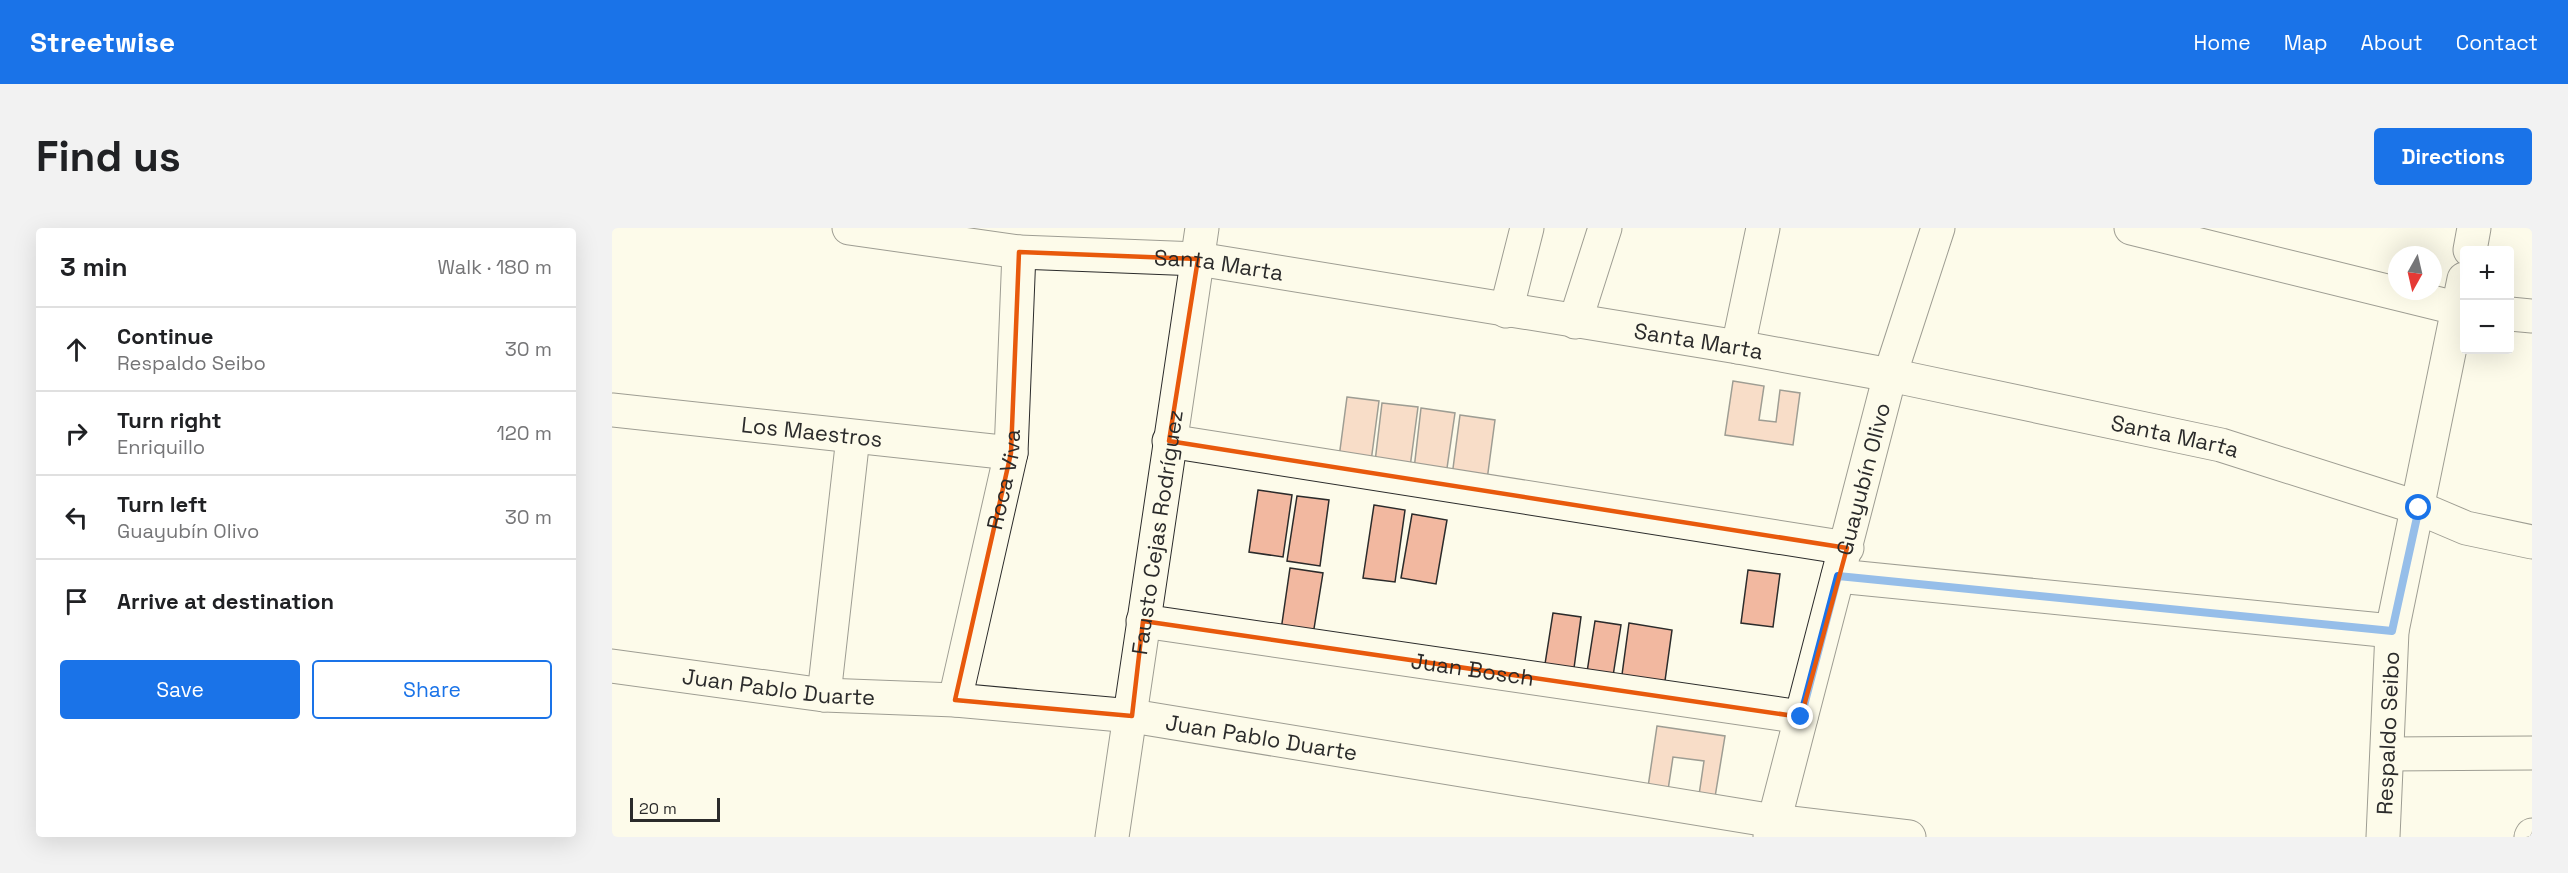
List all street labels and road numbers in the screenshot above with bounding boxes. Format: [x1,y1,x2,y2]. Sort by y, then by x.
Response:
street label: Santa Marta [1153,243,1286,287]
street label: Santa Marta [1632,316,1766,365]
street label: Guayubín Olivo [1830,400,1896,558]
street label: Fausto Cejas Rodríguez [1125,408,1189,657]
street label: Santa Marta [2108,408,2243,464]
street label: Los Maestros [740,410,884,453]
street label: Roca Viva [980,428,1026,532]
street label: Juan Bosch [1409,646,1536,692]
street label: Respaldo Seibo [2370,651,2405,816]
street label: Juan Pablo Duarte [680,662,876,711]
street label: Juan Pablo Duarte [1163,708,1359,767]

